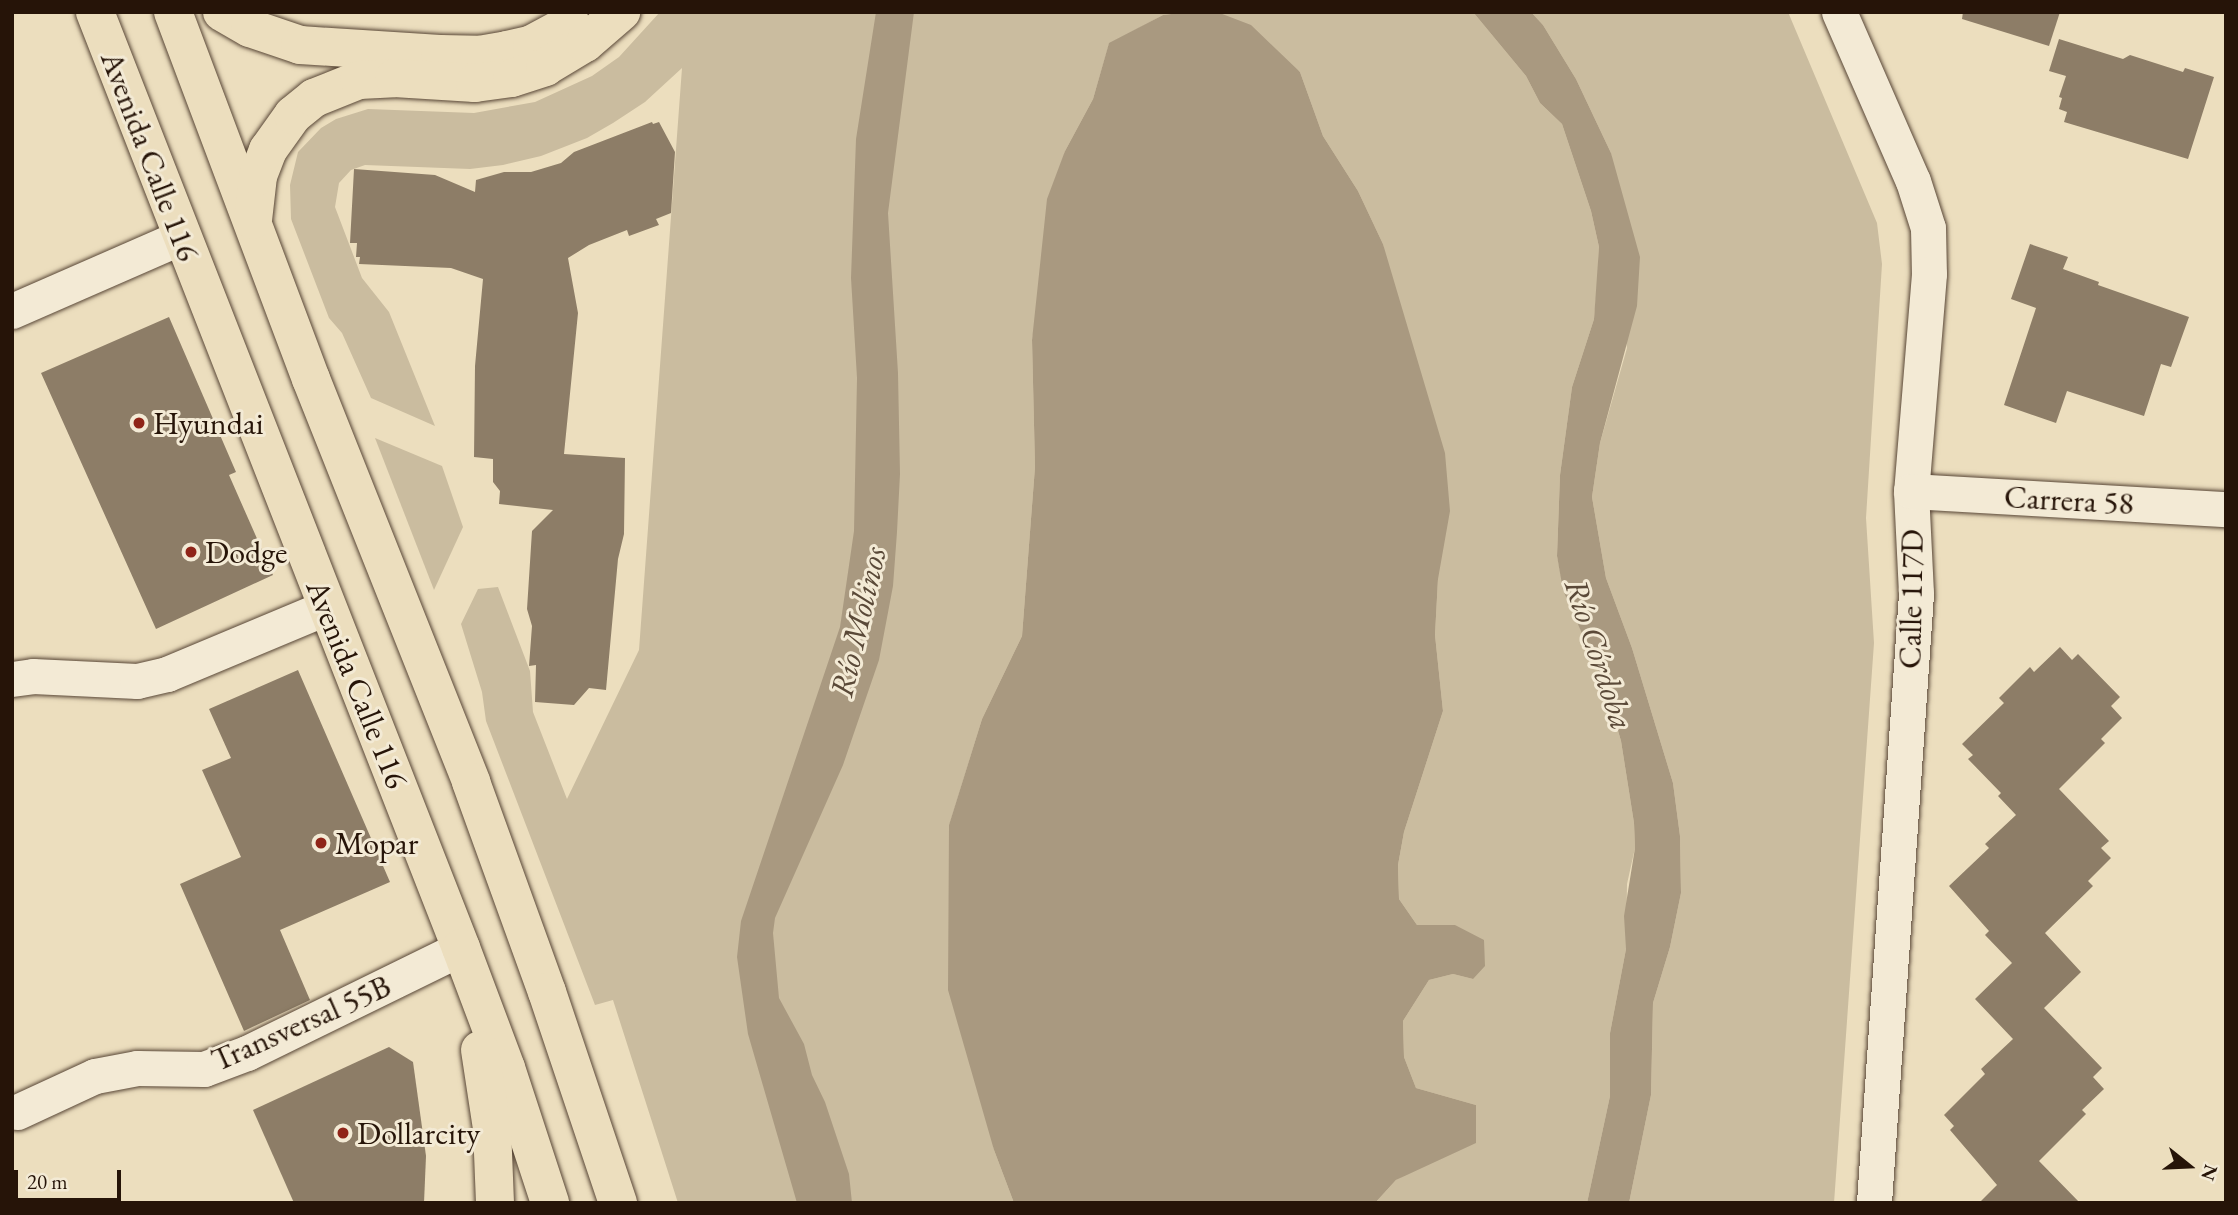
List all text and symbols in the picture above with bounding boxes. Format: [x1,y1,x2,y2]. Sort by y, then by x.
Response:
street label: Avenida Calle 116 [92,46,208,266]
place label: Hyundai [153,404,263,442]
marker: Hyundai [131,415,147,431]
street label: Carrera 58 [2003,477,2135,523]
street label: Calle 117D [1891,529,1931,669]
place label: Dodge [205,533,288,571]
water label: Río Molinos [821,543,895,701]
marker: Dodge [183,544,199,560]
water label: Río Córdoba [1556,573,1642,735]
street label: Avenida Calle 116 [298,574,416,794]
place label: Mopar [335,824,418,862]
marker: Mopar [313,835,329,851]
street label: Transversal 55B [205,966,397,1080]
place label: Dollarcity [357,1114,480,1152]
marker: Dollarcity [335,1125,351,1141]
north arrow [2154,1131,2224,1201]
scale bar [18,1156,124,1200]
text: N [2195,1161,2224,1184]
text: 20 m [27,1168,68,1195]

